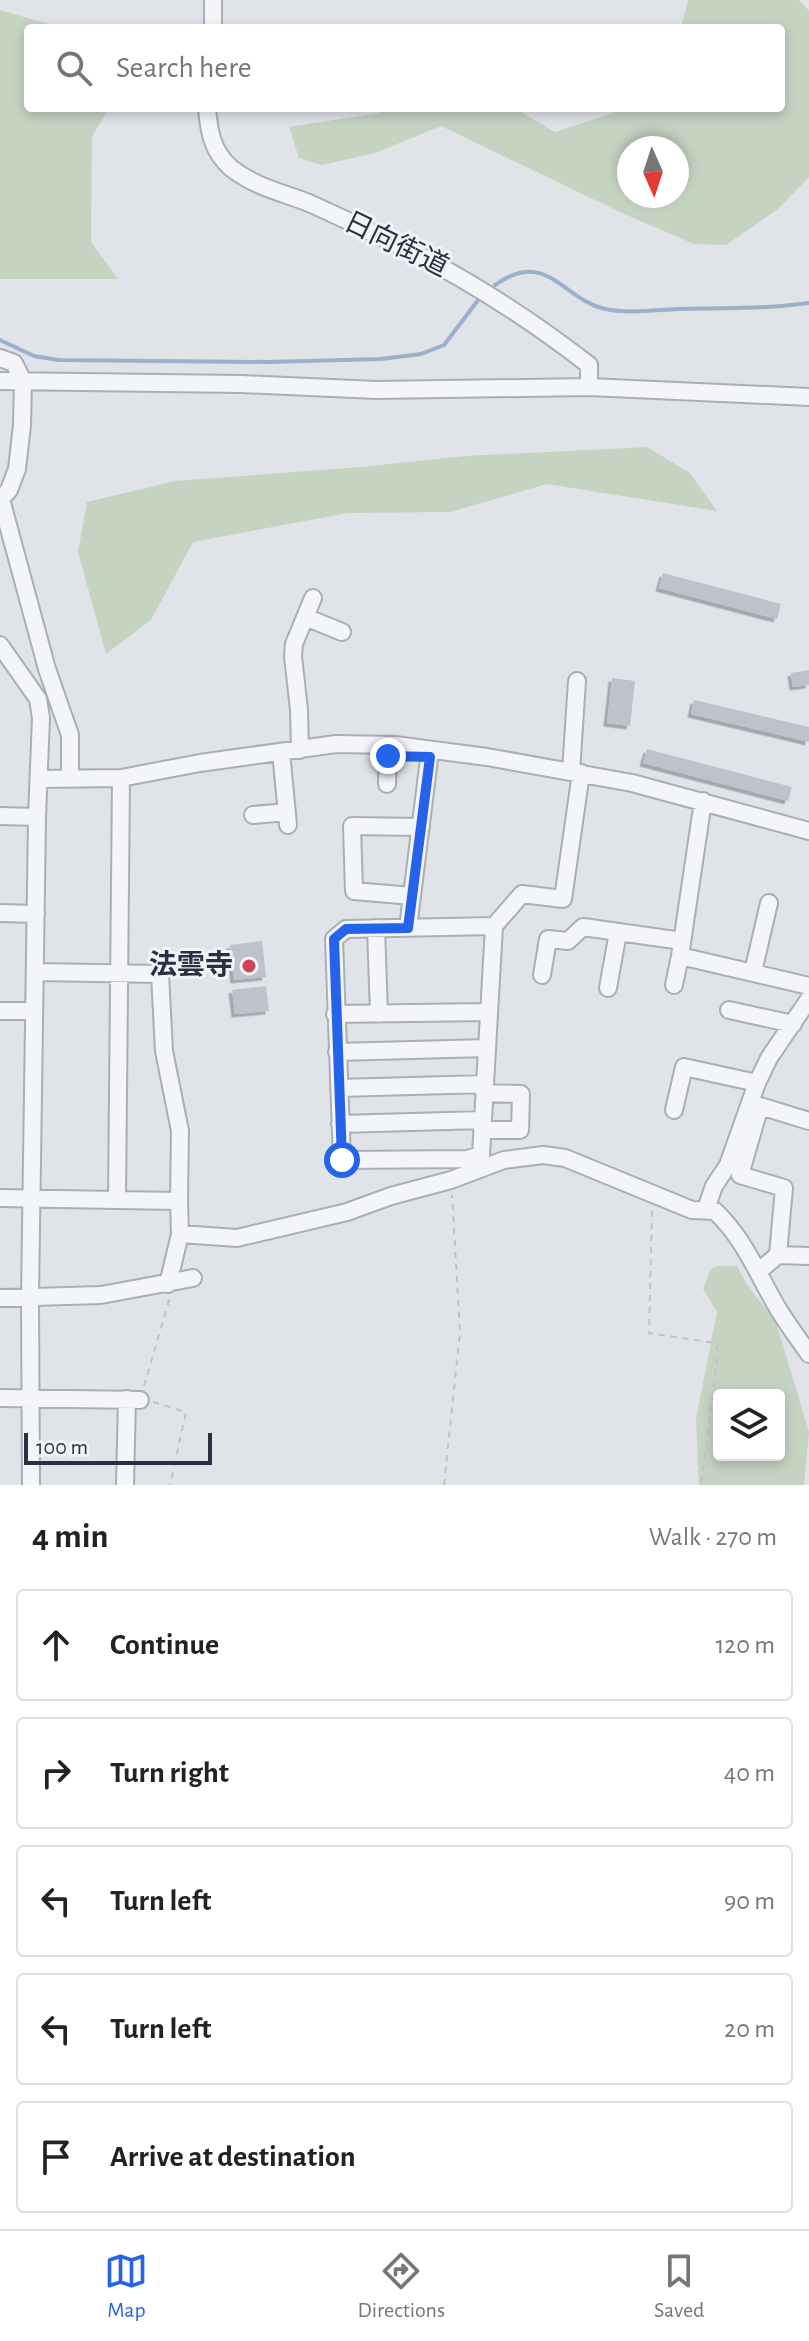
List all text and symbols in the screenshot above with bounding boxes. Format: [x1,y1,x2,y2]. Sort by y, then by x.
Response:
search box [24,24,785,112]
icon: search [52,46,96,90]
text: Search here [116,53,252,83]
north arrow [617,136,689,208]
street label: 日向街道 [340,206,453,282]
route end [370,738,406,774]
place label: 法雲寺 [149,949,233,980]
marker: 法雲寺 [240,957,258,975]
route start [324,1142,360,1178]
map controls [713,1389,785,1461]
button: layers [713,1389,785,1461]
scale bar [24,1429,212,1465]
text: 100 m [36,1436,88,1458]
text: 4 min [32,1520,109,1554]
text: Walk · 270 m [649,1524,777,1550]
icon: ahead [34,1623,78,1667]
text: Continue [110,1630,219,1660]
text: 120 m [715,1632,775,1658]
icon: right [34,1751,78,1795]
text: Turn right [110,1758,229,1788]
text: 40 m [724,1760,775,1786]
icon: left [34,1879,78,1923]
text: Turn left [110,1886,211,1916]
text: 90 m [724,1888,775,1914]
icon: left [34,2007,78,2051]
text: Turn left [110,2014,211,2044]
text: 20 m [724,2016,775,2042]
icon: arrive [34,2135,78,2179]
text: Arrive at destination [110,2142,356,2172]
tab: Map [104,2249,148,2323]
tab: Directions [357,2249,445,2323]
tab: Saved [654,2249,704,2323]

